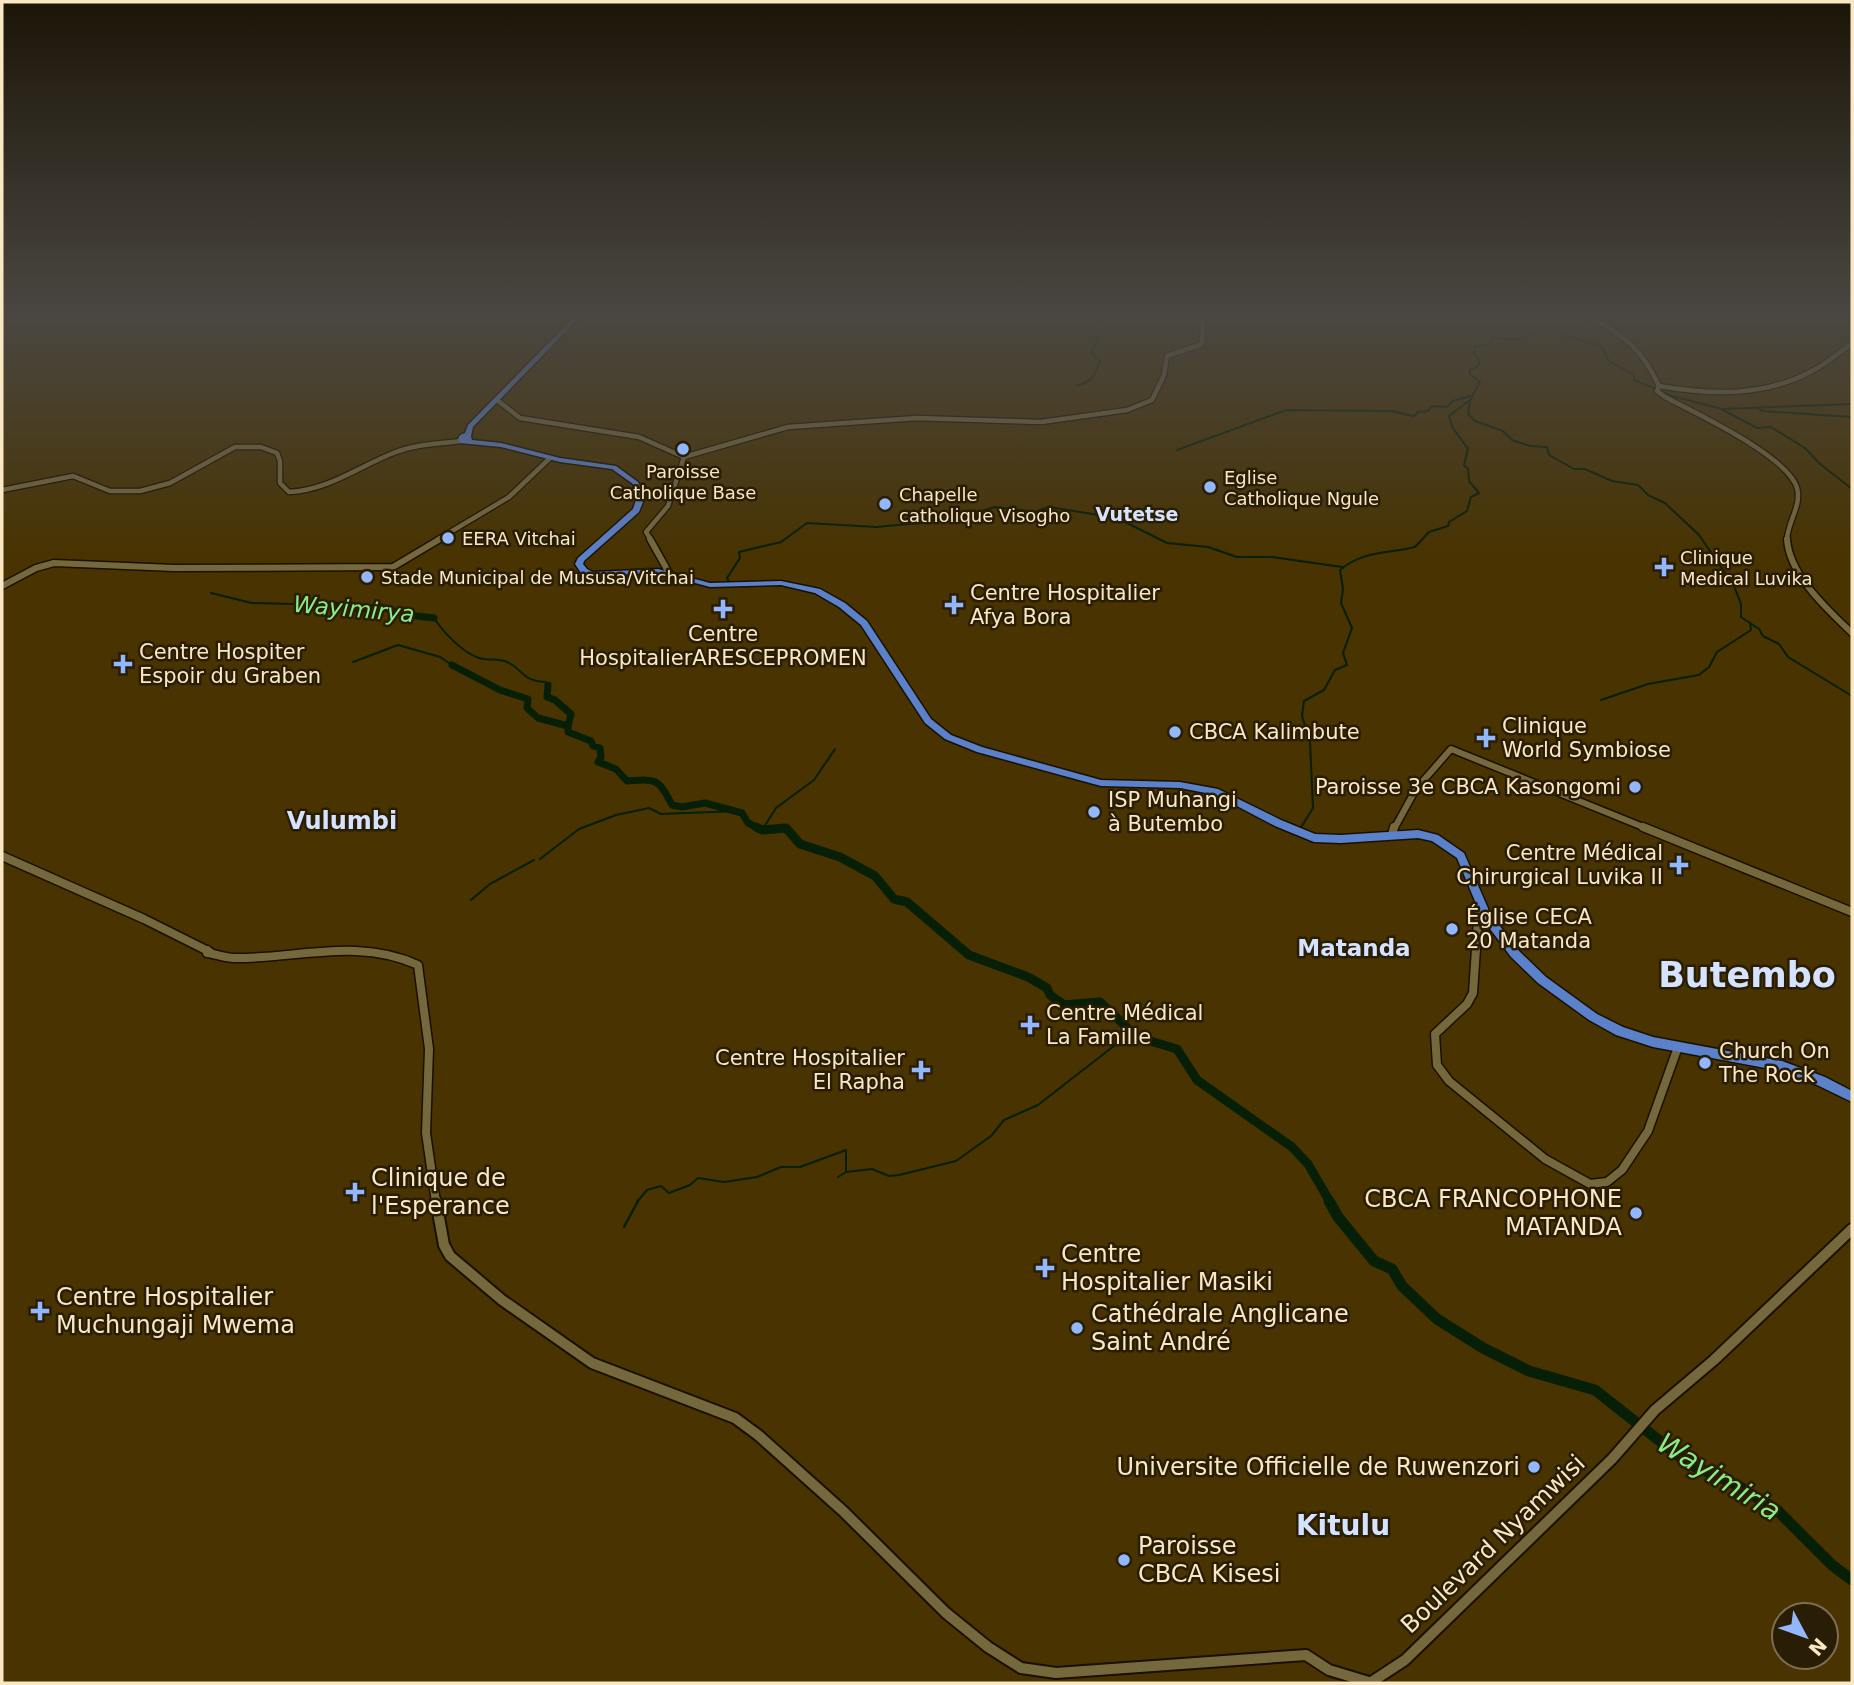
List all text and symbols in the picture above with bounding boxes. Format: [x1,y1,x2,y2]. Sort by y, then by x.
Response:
marker: Paroisse Catholique Base [675,441,691,457]
place label: Paroisse Catholique Base [610,461,756,503]
place label: Eglise Catholique Ngule [1224,467,1379,509]
marker: Eglise Catholique Ngule [1202,479,1218,495]
place label: Chapelle catholique Visogho [899,484,1070,526]
marker: Chapelle catholique Visogho [877,496,893,512]
district label: Vutetse [1096,503,1178,525]
place label: EERA Vitchai [462,528,576,549]
marker: EERA Vitchai [440,530,456,546]
place label: Clinique Medical Luvika [1680,547,1813,589]
marker: Clinique Medical Luvika [1654,557,1674,577]
place label: Stade Municipal de Mususa/Vitchai [381,567,694,588]
marker: Stade Municipal de Mususa/Vitchai [359,569,375,585]
place label: Centre Hospitalier Afya Bora [970,581,1160,629]
water label: Wayimirya [292,591,416,627]
marker: Centre Hospitalier Afya Bora [944,595,964,615]
marker: Centre HospitalierARESCEPROMEN [713,599,733,619]
place label: Centre HospitalierARESCEPROMEN [579,622,867,670]
place label: Centre Hospiter Espoir du Graben [139,640,321,688]
marker: Centre Hospiter Espoir du Graben [113,654,133,674]
place label: Clinique World Symbiose [1502,714,1671,762]
place label: CBCA Kalimbute [1189,720,1360,744]
marker: CBCA Kalimbute [1167,724,1183,740]
marker: Clinique World Symbiose [1476,728,1496,748]
place label: Paroisse 3e CBCA Kasongomi [1315,775,1621,799]
marker: Paroisse 3e CBCA Kasongomi [1627,779,1643,795]
place label: ISP Muhangi à Butembo [1108,788,1237,836]
marker: ISP Muhangi à Butembo [1086,804,1102,820]
district label: Vulumbi [287,807,397,835]
place label: Centre Médical Chirurgical Luvika II [1456,841,1663,889]
marker: Centre Médical Chirurgical Luvika II [1669,855,1689,875]
place label: Église CECA 20 Matanda [1466,904,1592,953]
marker: Église CECA 20 Matanda [1444,921,1460,937]
district label: Matanda [1297,935,1411,961]
district label: Butembo [1658,955,1836,995]
place label: Centre Médical La Famille [1046,1001,1203,1049]
marker: Centre Médical La Famille [1020,1015,1040,1035]
place label: Church On The Rock [1718,1039,1830,1087]
place label: Centre Hospitalier El Rapha [715,1046,905,1094]
marker: Church On The Rock [1697,1055,1713,1071]
marker: Centre Hospitalier El Rapha [911,1060,931,1080]
place label: Clinique de l'Esperance [371,1164,510,1220]
marker: Clinique de l'Esperance [345,1182,365,1202]
place label: CBCA FRANCOPHONE MATANDA [1364,1185,1623,1241]
marker: CBCA FRANCOPHONE MATANDA [1628,1205,1644,1221]
place label: Centre Hospitalier Masiki [1061,1240,1273,1296]
marker: Centre Hospitalier Masiki [1035,1258,1055,1278]
place label: Centre Hospitalier Muchungaji Mwema [56,1283,295,1339]
place label: Cathédrale Anglicane Saint André [1091,1300,1349,1356]
marker: Centre Hospitalier Muchungaji Mwema [30,1301,50,1321]
marker: Cathédrale Anglicane Saint André [1069,1320,1085,1336]
water label: Wayimiria [1651,1426,1787,1528]
street label: Boulevard Nyamwisi [1395,1449,1591,1639]
place label: Universite Officielle de Ruwenzori [1116,1453,1520,1481]
marker: Universite Officielle de Ruwenzori [1526,1459,1542,1475]
district label: Kitulu [1296,1509,1390,1542]
place label: Paroisse CBCA Kisesi [1138,1532,1280,1588]
marker: Paroisse CBCA Kisesi [1116,1552,1132,1568]
north arrow [1770,1601,1840,1671]
text: N [1804,1634,1831,1660]

